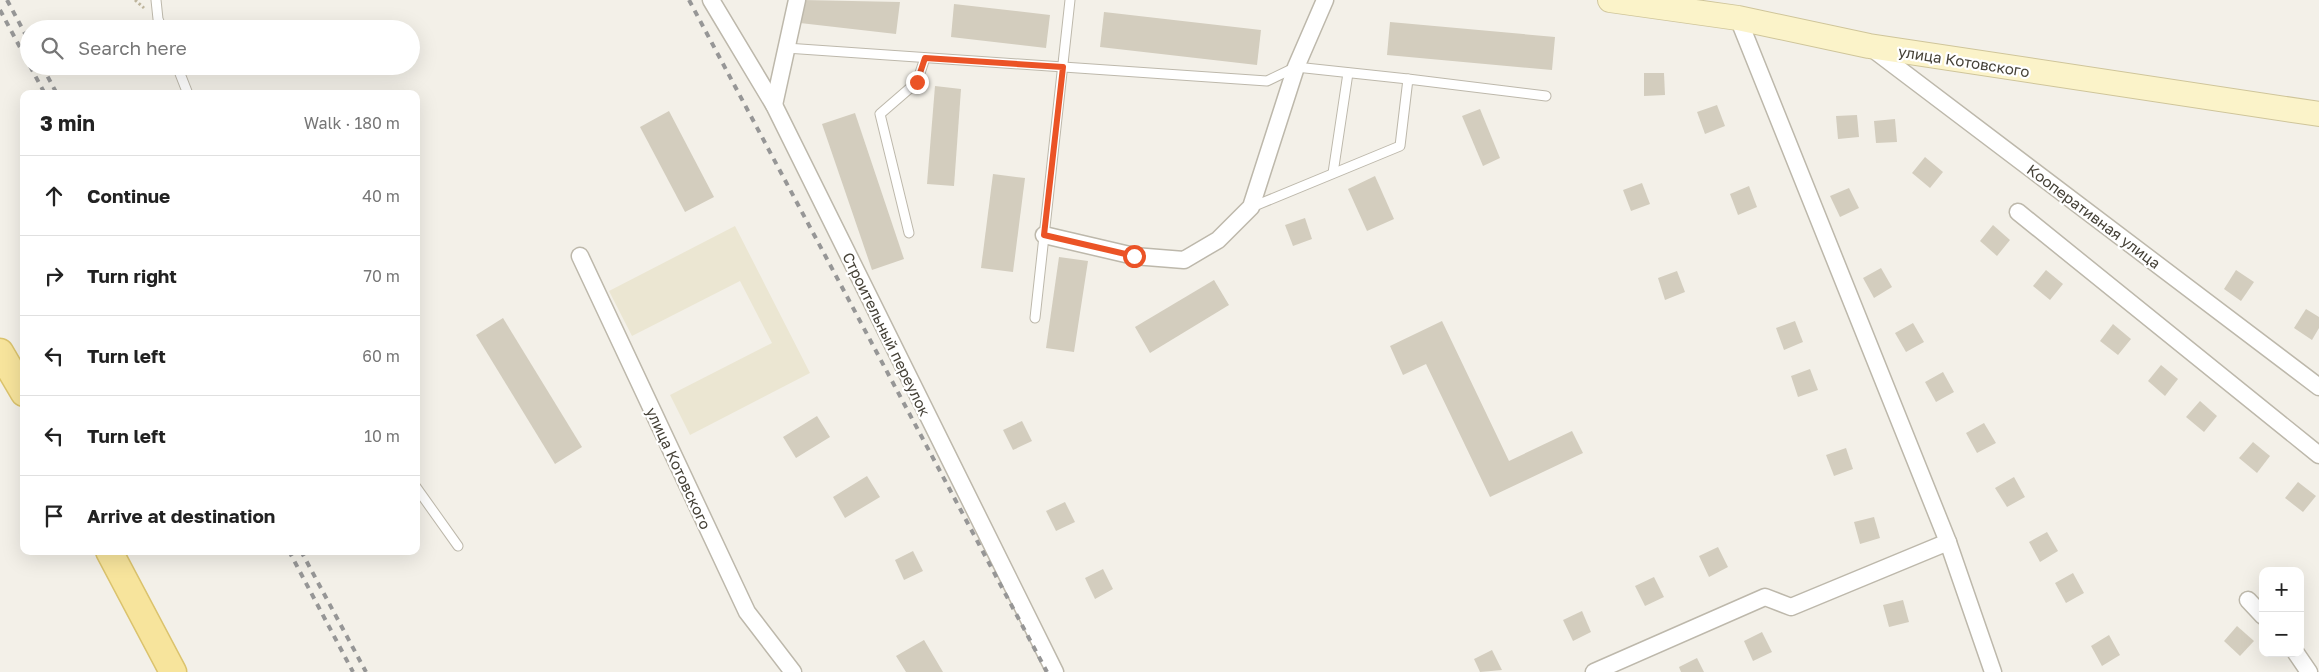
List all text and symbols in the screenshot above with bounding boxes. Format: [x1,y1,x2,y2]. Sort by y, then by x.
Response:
search box [20,20,420,75]
icon: search [38,34,66,62]
text: Search here [78,36,187,59]
street label: улица Котовского [1897,42,2031,80]
route end [906,71,929,94]
text: 3 min [40,110,95,136]
text: Walk · 180 m [304,113,400,133]
street label: Кооперативная улица [2024,160,2164,272]
icon: ahead [40,182,68,210]
text: Continue [87,184,170,207]
text: 40 m [362,186,400,206]
route start [1123,245,1146,268]
street label: Строительный переулок [839,249,935,419]
icon: right [40,262,68,290]
text: Turn right [87,264,177,287]
text: 70 m [363,266,400,286]
icon: left [40,342,68,370]
text: Turn left [87,344,166,367]
text: 60 m [362,346,400,366]
street label: улица Котовского [643,404,715,532]
icon: left [40,422,68,450]
text: Turn left [87,424,166,447]
text: 10 m [364,426,400,446]
icon: arrive [40,502,68,530]
text: Arrive at destination [87,504,275,527]
map controls [2259,567,2304,657]
button: + [2259,567,2304,612]
button: − [2259,612,2304,657]

